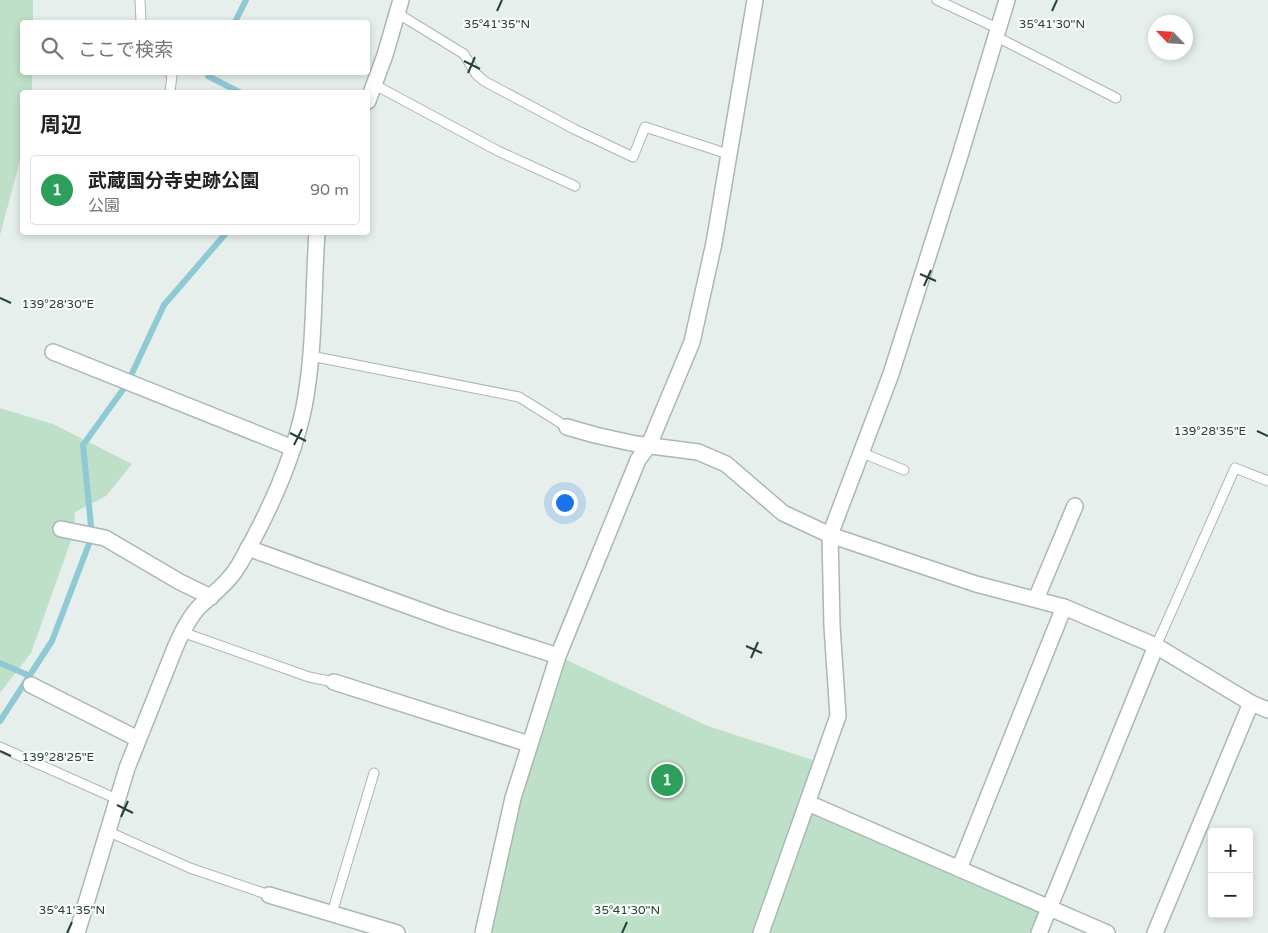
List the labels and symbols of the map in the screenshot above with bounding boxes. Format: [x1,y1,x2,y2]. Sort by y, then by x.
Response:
north arrow [1148,15,1193,60]
text: 35°41'35"N [464,17,530,31]
text: 35°41'30"N [1019,17,1085,31]
text: 139°28'30"E [22,297,95,311]
text: 139°28'35"E [1174,424,1247,438]
your location [552,490,578,516]
text: 139°28'25"E [22,750,95,764]
pin: 1 [651,761,683,799]
text: 35°41'35"N [39,903,105,917]
text: 35°41'30"N [594,903,660,917]

